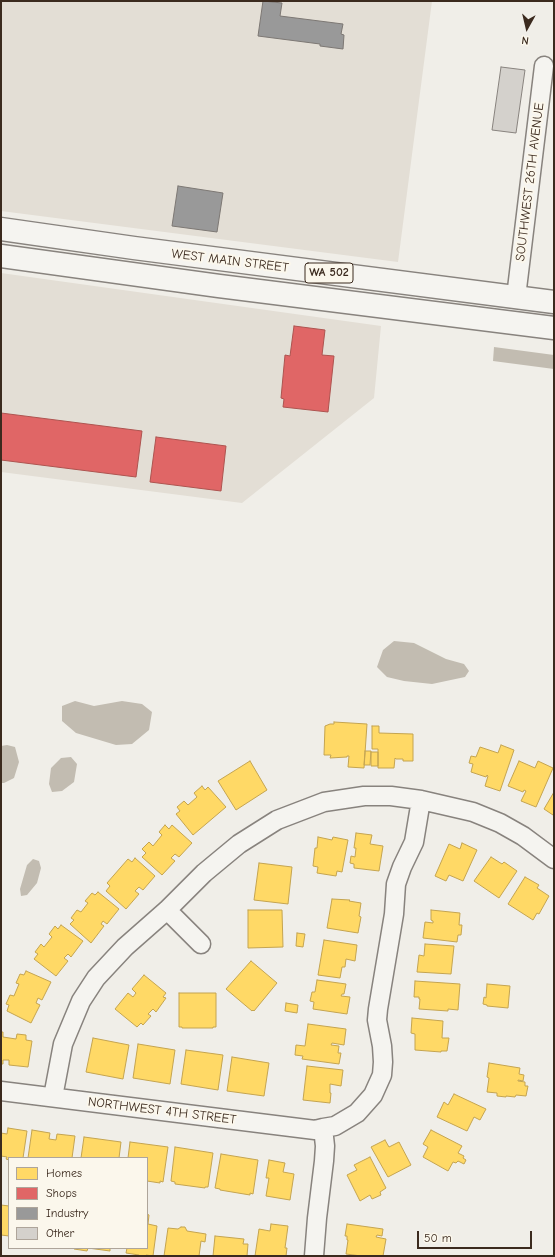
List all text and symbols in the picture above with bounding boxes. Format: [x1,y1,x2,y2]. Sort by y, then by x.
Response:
north arrow [507,8,547,48]
text: N [521,33,530,47]
street label: SOUTHWEST 26TH AVENUE [513,102,547,262]
street label: WEST MAIN STREET [170,246,290,276]
road number: WA 502 [305,263,353,283]
street label: NORTHWEST 4TH STREET [87,1094,237,1128]
legend [8,1157,148,1249]
text: Homes [46,1166,82,1180]
text: Shops [46,1186,77,1200]
text: Industry [46,1206,88,1220]
scale bar [419,1223,534,1249]
text: Other [46,1226,74,1240]
text: 50 m [424,1231,452,1245]

